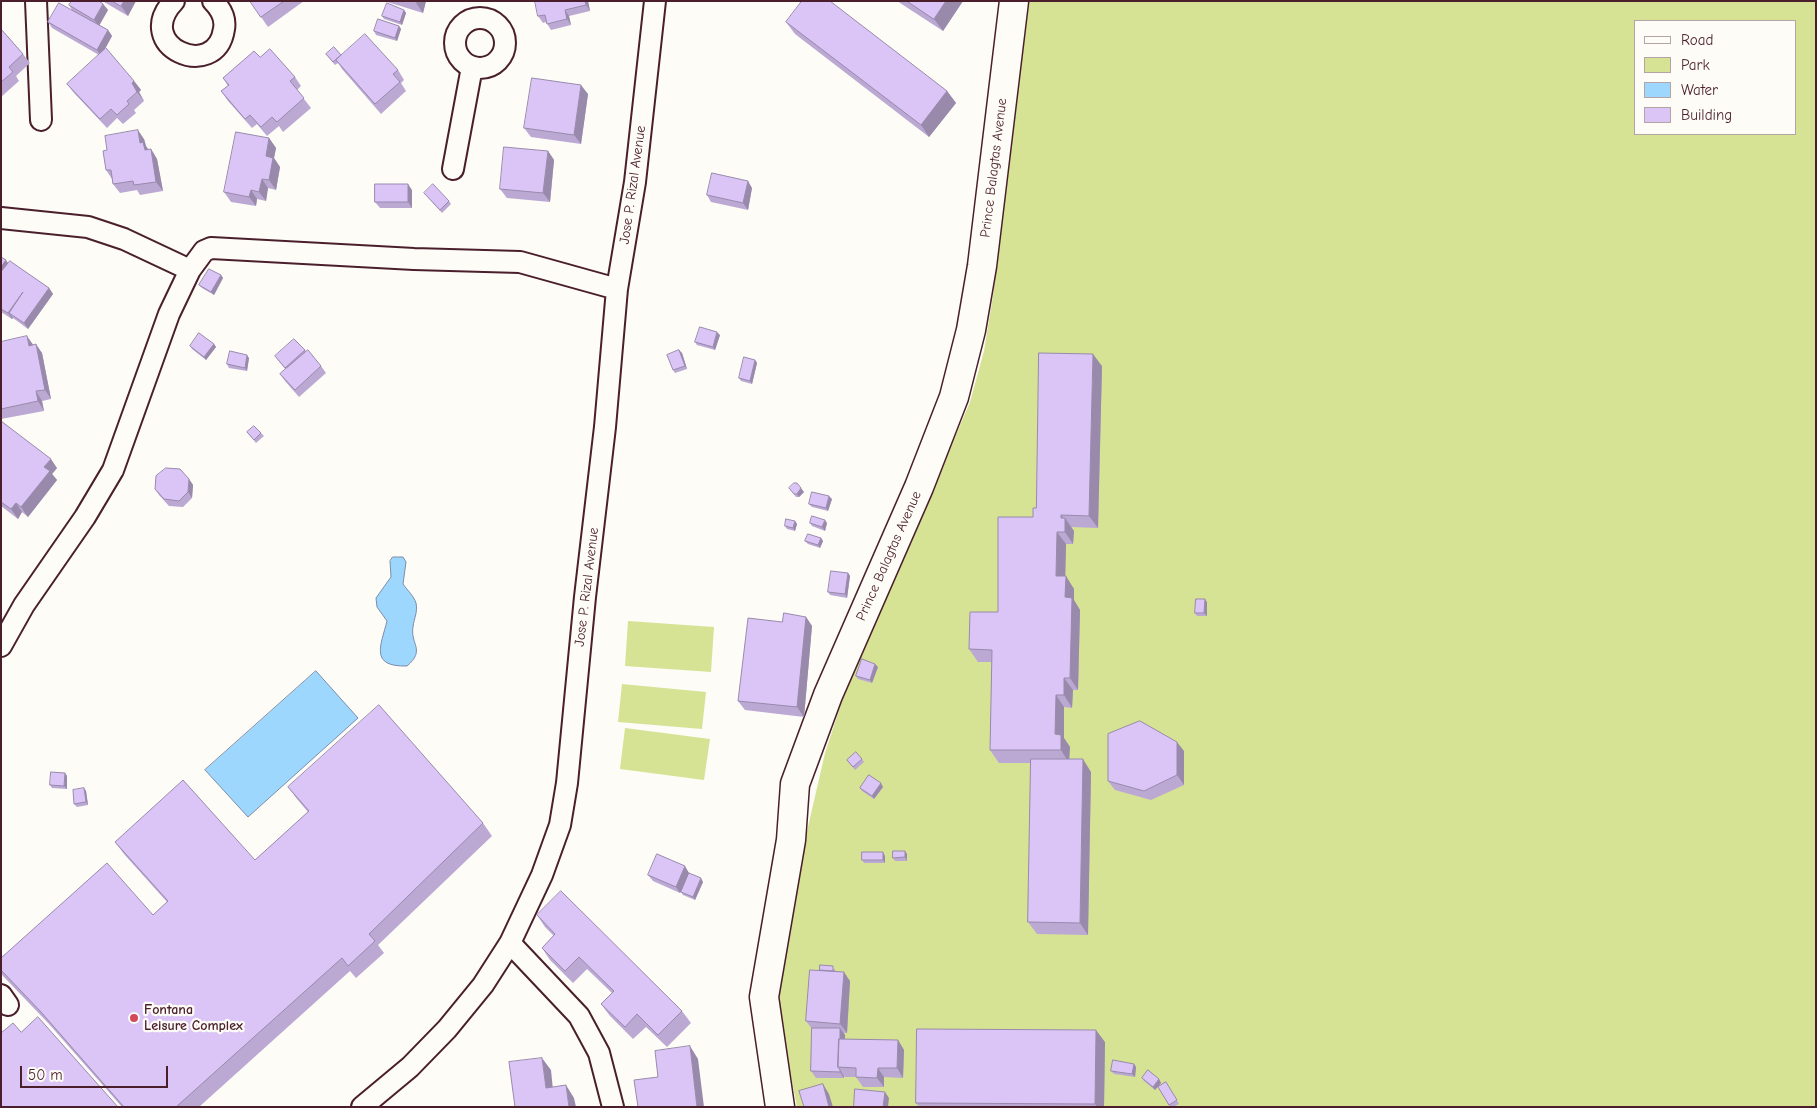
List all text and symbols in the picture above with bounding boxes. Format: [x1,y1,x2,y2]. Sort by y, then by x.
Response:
legend [1634,20,1797,135]
text: Road [1681,31,1713,49]
text: Park [1681,56,1710,74]
text: Water [1681,81,1718,99]
street label: Prince Balagtas Avenue [977,97,1011,239]
text: Building [1681,106,1732,124]
street label: Jose P. Rizal Avenue [616,125,650,245]
street label: Prince Balagtas Avenue [853,488,925,624]
street label: Jose P. Rizal Avenue [571,527,603,647]
place label: Fontana Leisure Complex [144,1002,243,1034]
marker: Fontana Leisure Complex [128,1012,140,1024]
scale bar [22,1056,170,1088]
text: 50 m [28,1066,63,1084]

